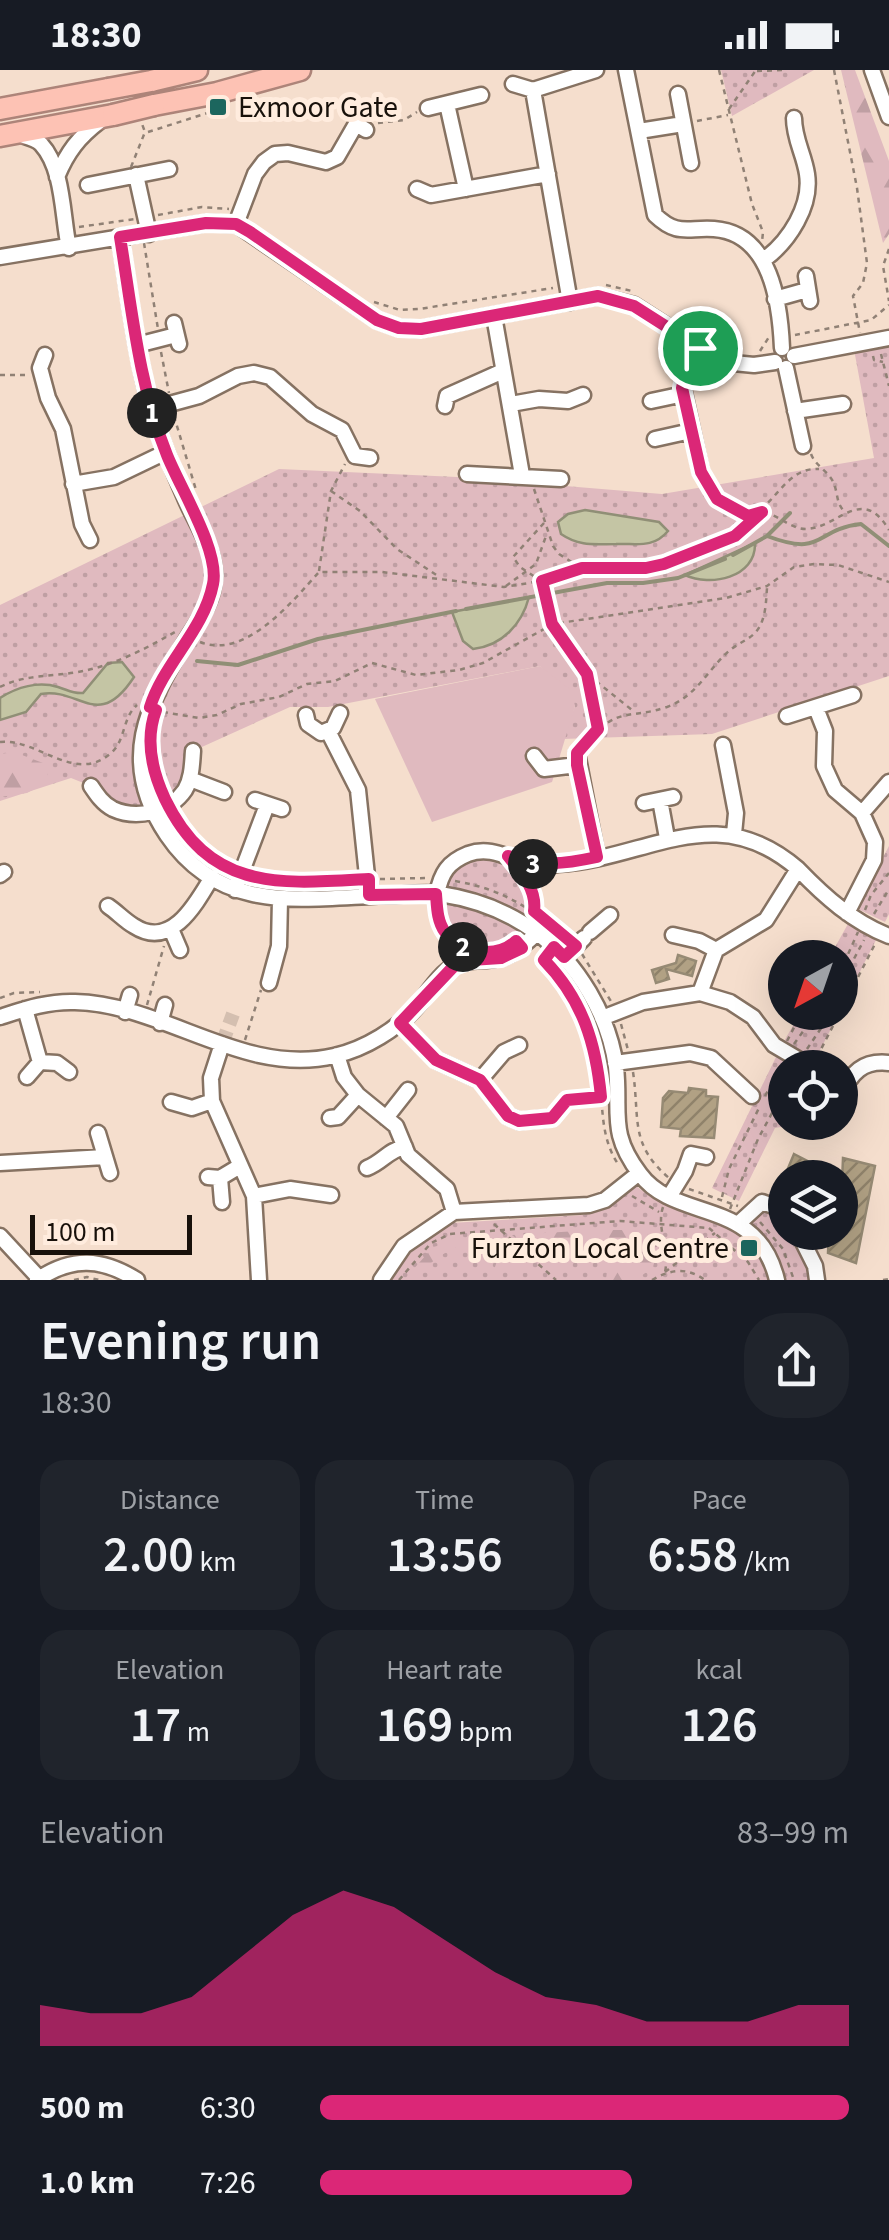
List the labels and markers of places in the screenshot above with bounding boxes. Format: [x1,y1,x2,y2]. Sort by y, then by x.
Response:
place label: Exmoor Gate [238,86,398,129]
marker: Exmoor Gate [207,96,229,118]
pin [658,306,743,391]
pin: 1 [127,388,177,438]
pin: 3 [508,839,558,889]
pin: 2 [438,922,488,972]
place label: Furzton Local Centre [471,1227,729,1270]
marker: Furzton Local Centre [738,1237,760,1259]

